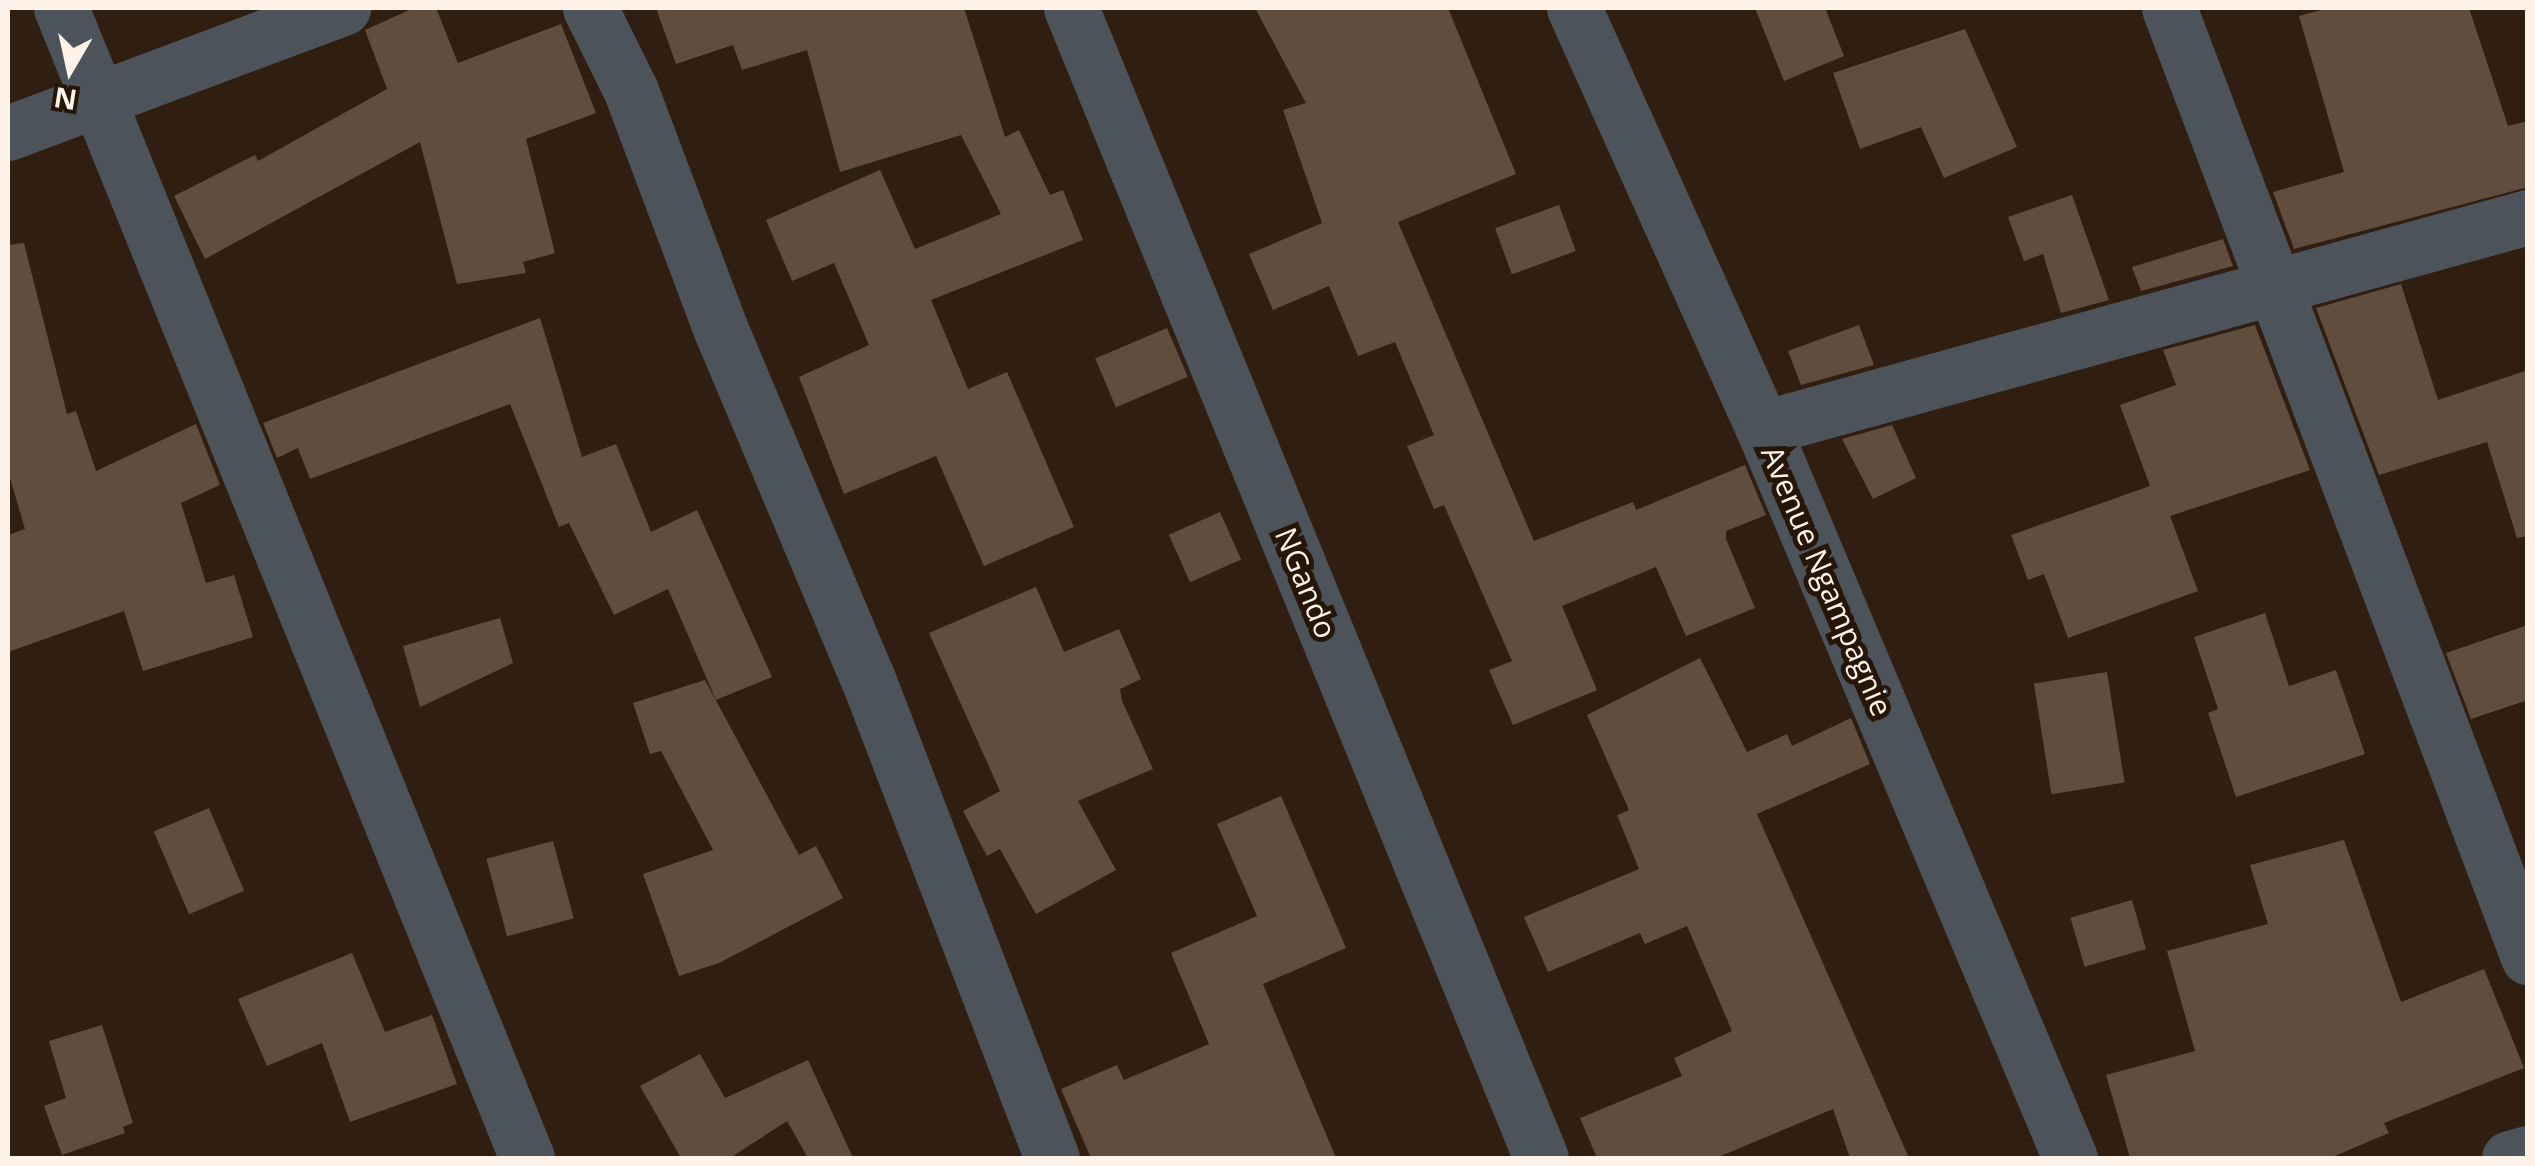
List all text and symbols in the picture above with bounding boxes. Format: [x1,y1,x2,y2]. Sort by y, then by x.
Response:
north arrow [20,20,120,120]
text: N [51,79,80,120]
street label: Avenue Ngampagnie [1754,441,1900,721]
street label: NGando [1268,523,1344,643]

